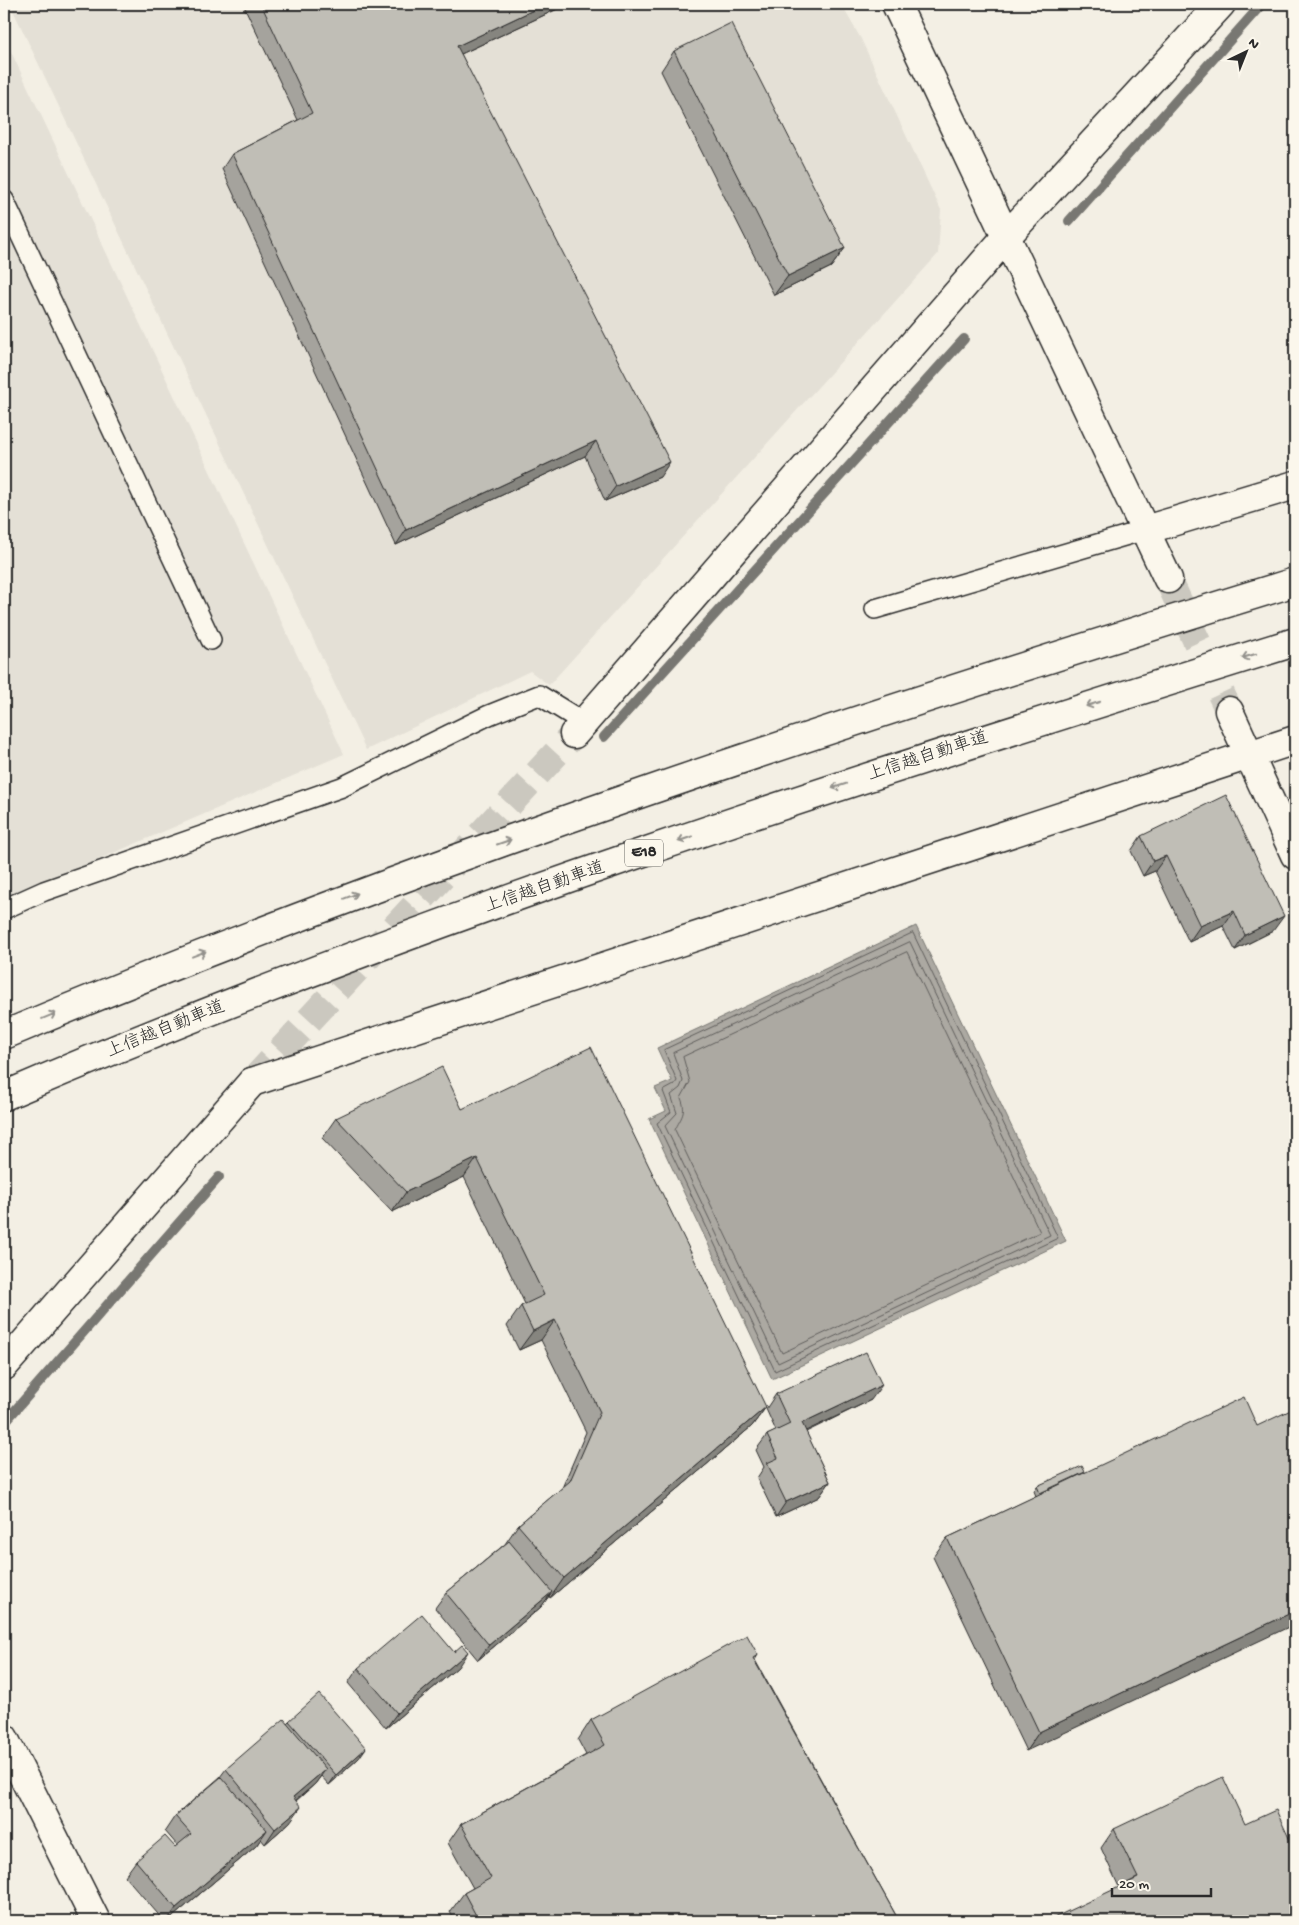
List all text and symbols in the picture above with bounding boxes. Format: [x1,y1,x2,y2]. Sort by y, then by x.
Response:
north arrow [1222,28,1272,78]
text: N [1244,35,1262,54]
one-way arrow [1241,652,1257,662]
one-way arrow [1086,700,1102,710]
street label: 上信越自動車道 [865,727,991,786]
one-way arrow [831,782,847,791]
one-way arrow [678,835,693,844]
one-way arrow [495,836,511,846]
road number: E18 [625,840,663,866]
street label: 上信越自動車道 [482,857,608,918]
one-way arrow [343,891,358,900]
one-way arrow [191,949,206,958]
street label: 上信越自動車道 [103,996,228,1063]
one-way arrow [41,1011,56,1021]
scale bar [1112,1865,1210,1897]
text: 20 m [1119,1876,1149,1894]

